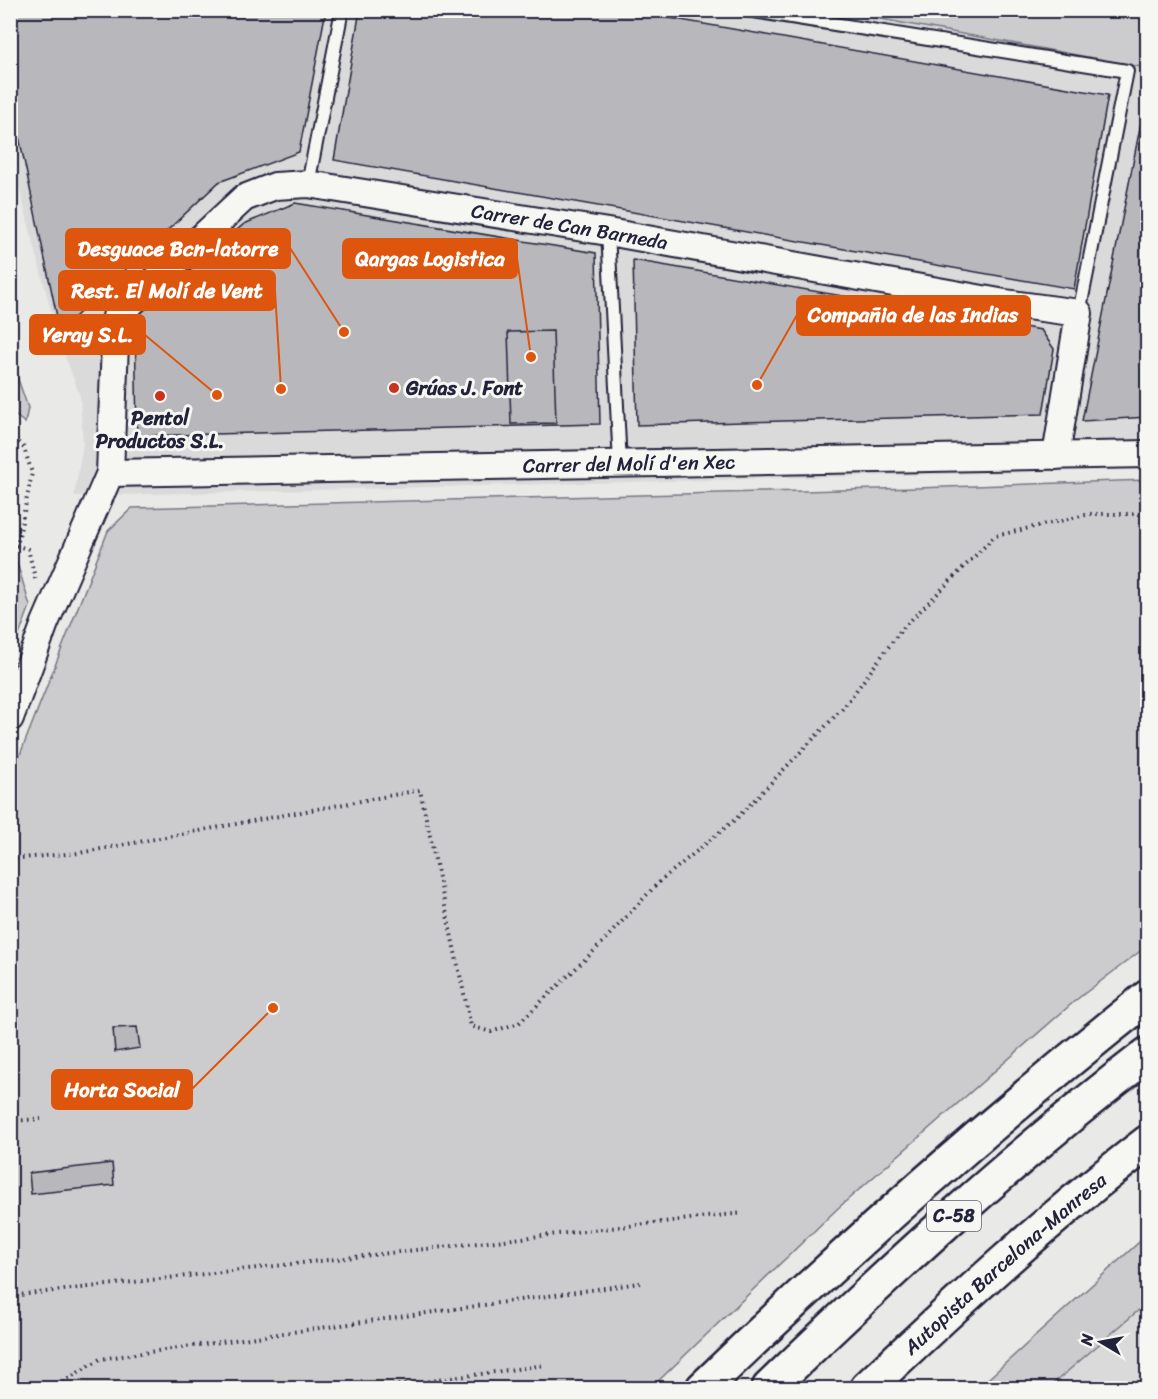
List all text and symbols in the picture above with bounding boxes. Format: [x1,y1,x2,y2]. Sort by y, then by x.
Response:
street label: Carrer de Can Barneda [469,193,671,260]
callout: Desguace Bcn-latorre [66,229,290,268]
text: Desguace Bcn-latorre [78,230,279,268]
callout: Qargas Logistica [343,239,517,278]
text: Qargas Logistica [355,240,505,278]
callout: Rest. El Molí de Vent [59,271,275,310]
text: Rest. El Molí de Vent [70,272,263,310]
callout: Compañia de las Indias [797,296,1030,335]
text: Compañia de las Indias [807,296,1019,334]
callout: Yeray S.L. [30,315,145,354]
text: Yeray S.L. [42,316,134,354]
place label: Grúas J. Font [405,371,523,406]
marker: Grúas J. Font [387,381,401,395]
marker: Pentol Productos S.L. [153,389,167,403]
place label: Pentol Productos S.L. [96,401,224,459]
street label: Carrer del Molí d'en Xec [523,444,735,483]
callout: Horta Social [52,1070,192,1109]
text: Horta Social [63,1071,181,1109]
street label: Autopista Barcelona-Manresa [894,1163,1116,1364]
road number: C-58 [927,1201,981,1231]
north arrow [1071,1312,1131,1372]
text: N [1071,1331,1102,1348]

